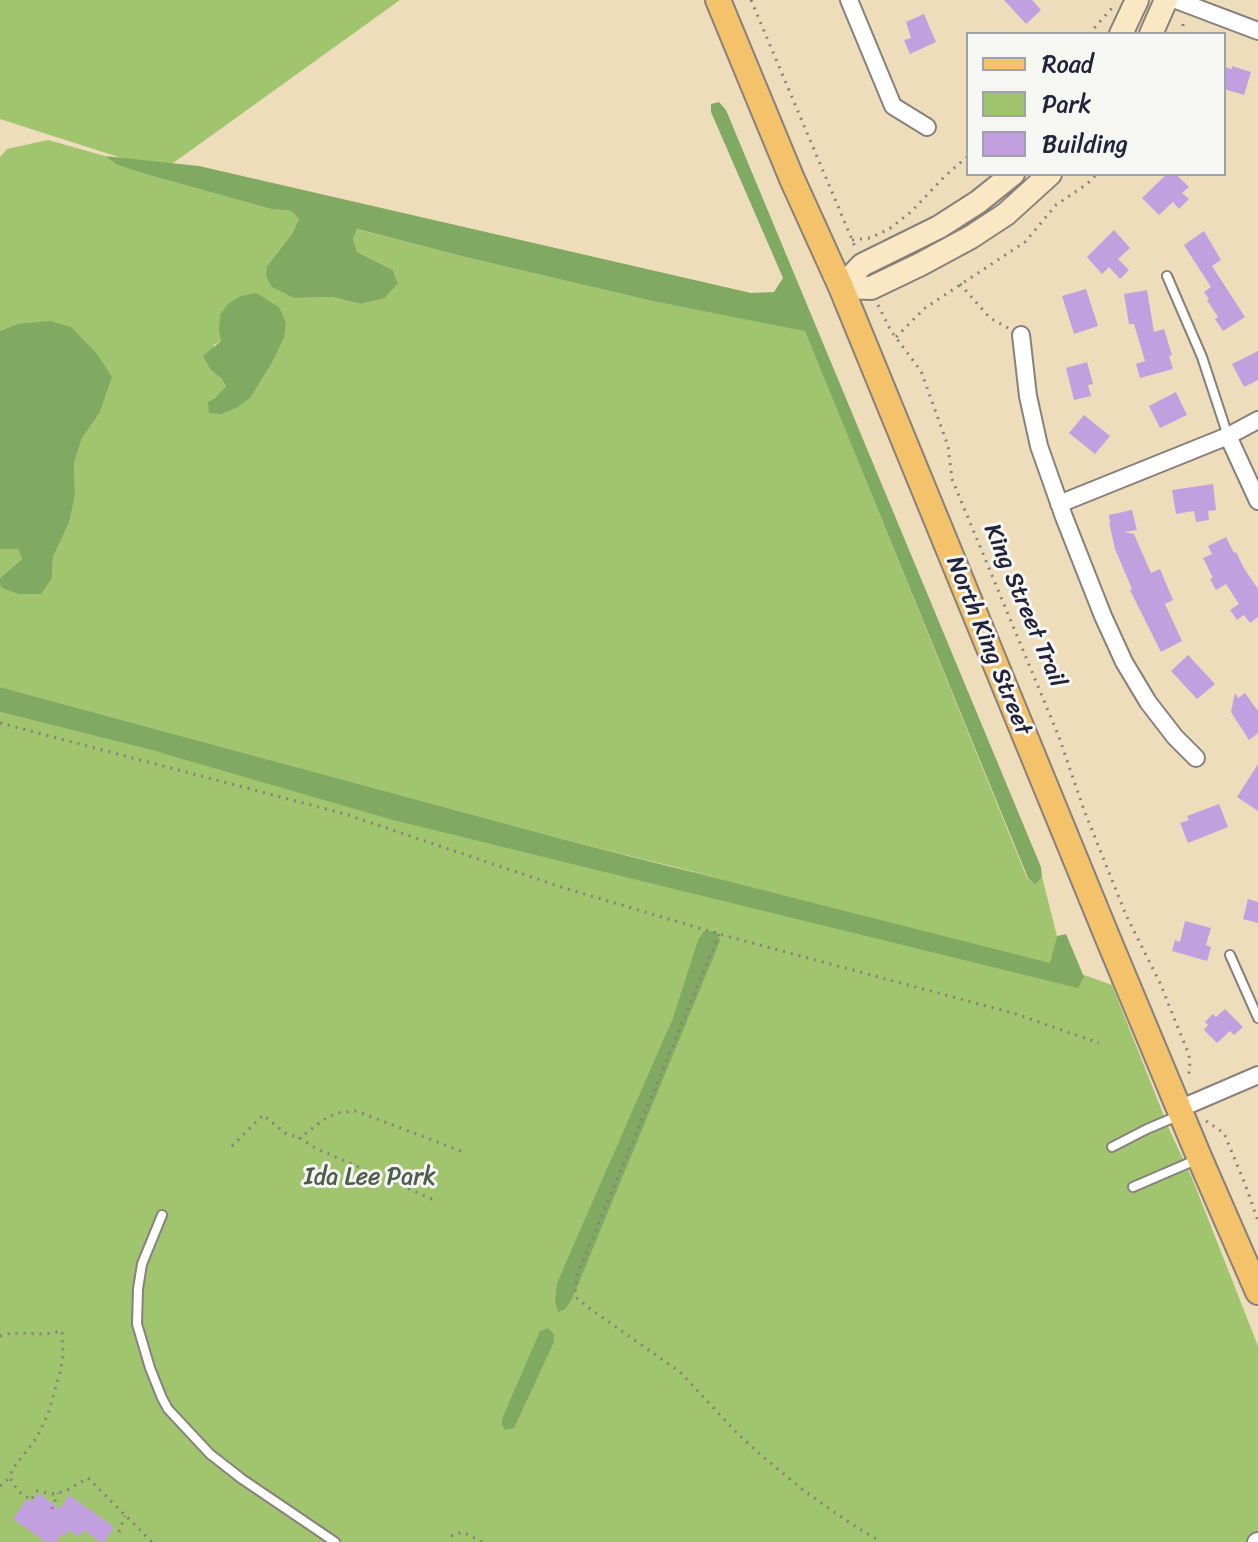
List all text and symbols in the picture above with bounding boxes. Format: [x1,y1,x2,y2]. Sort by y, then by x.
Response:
legend [966,32,1226,176]
text: Road [1042,43,1093,85]
text: Park [1042,83,1091,125]
text: Building [1042,123,1128,165]
street label: King Street Trail [977,520,1071,692]
street label: North King Street [939,552,1037,740]
park label: Ida Lee Park [304,1164,436,1192]

